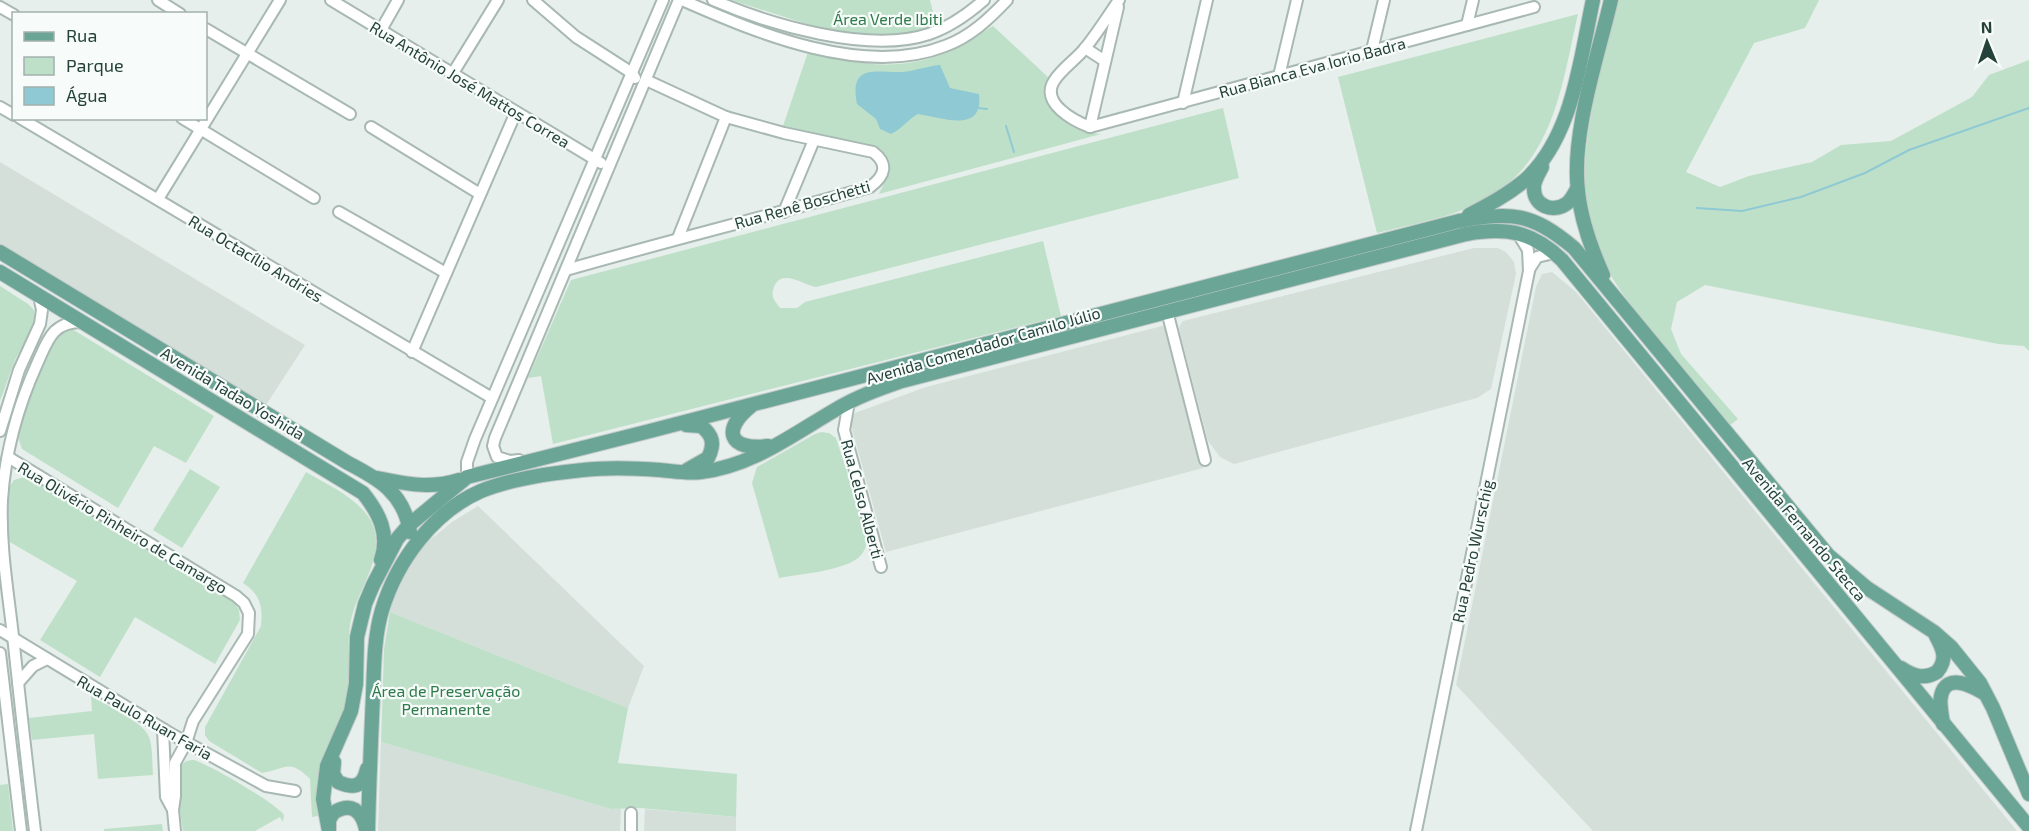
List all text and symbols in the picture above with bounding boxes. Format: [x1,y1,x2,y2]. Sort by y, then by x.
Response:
park label: Área Verde Ibiti [833,9,943,28]
legend [12,12,207,120]
north arrow [1957,12,2017,72]
street label: Rua Antônio José Mattos Correa [367,17,573,151]
text: N [1980,17,1993,36]
text: Rua [66,24,97,46]
street label: Rua Bianca Eva Iorio Badra [1217,33,1407,101]
text: Parque [66,54,124,76]
text: Água [66,84,107,106]
street label: Rua Renê Boschetti [732,176,872,232]
street label: Rua Octacílio Andries [186,210,326,306]
street label: Avenida Comendador Camilo Júlio [864,302,1102,388]
street label: Avenida Tadao Yoshida [158,343,308,443]
street label: Rua Celso Alberti [838,437,888,561]
street label: Avenida Fernando Stecca [1739,453,1871,605]
street label: Rua Olivério Pinheiro de Camargo [15,457,231,597]
street label: Rua Pedro Wurschig [1448,478,1496,624]
street label: Rua Paulo Ruan Faria [74,671,216,763]
park label: Área de Preservação Permanente [372,681,520,718]

